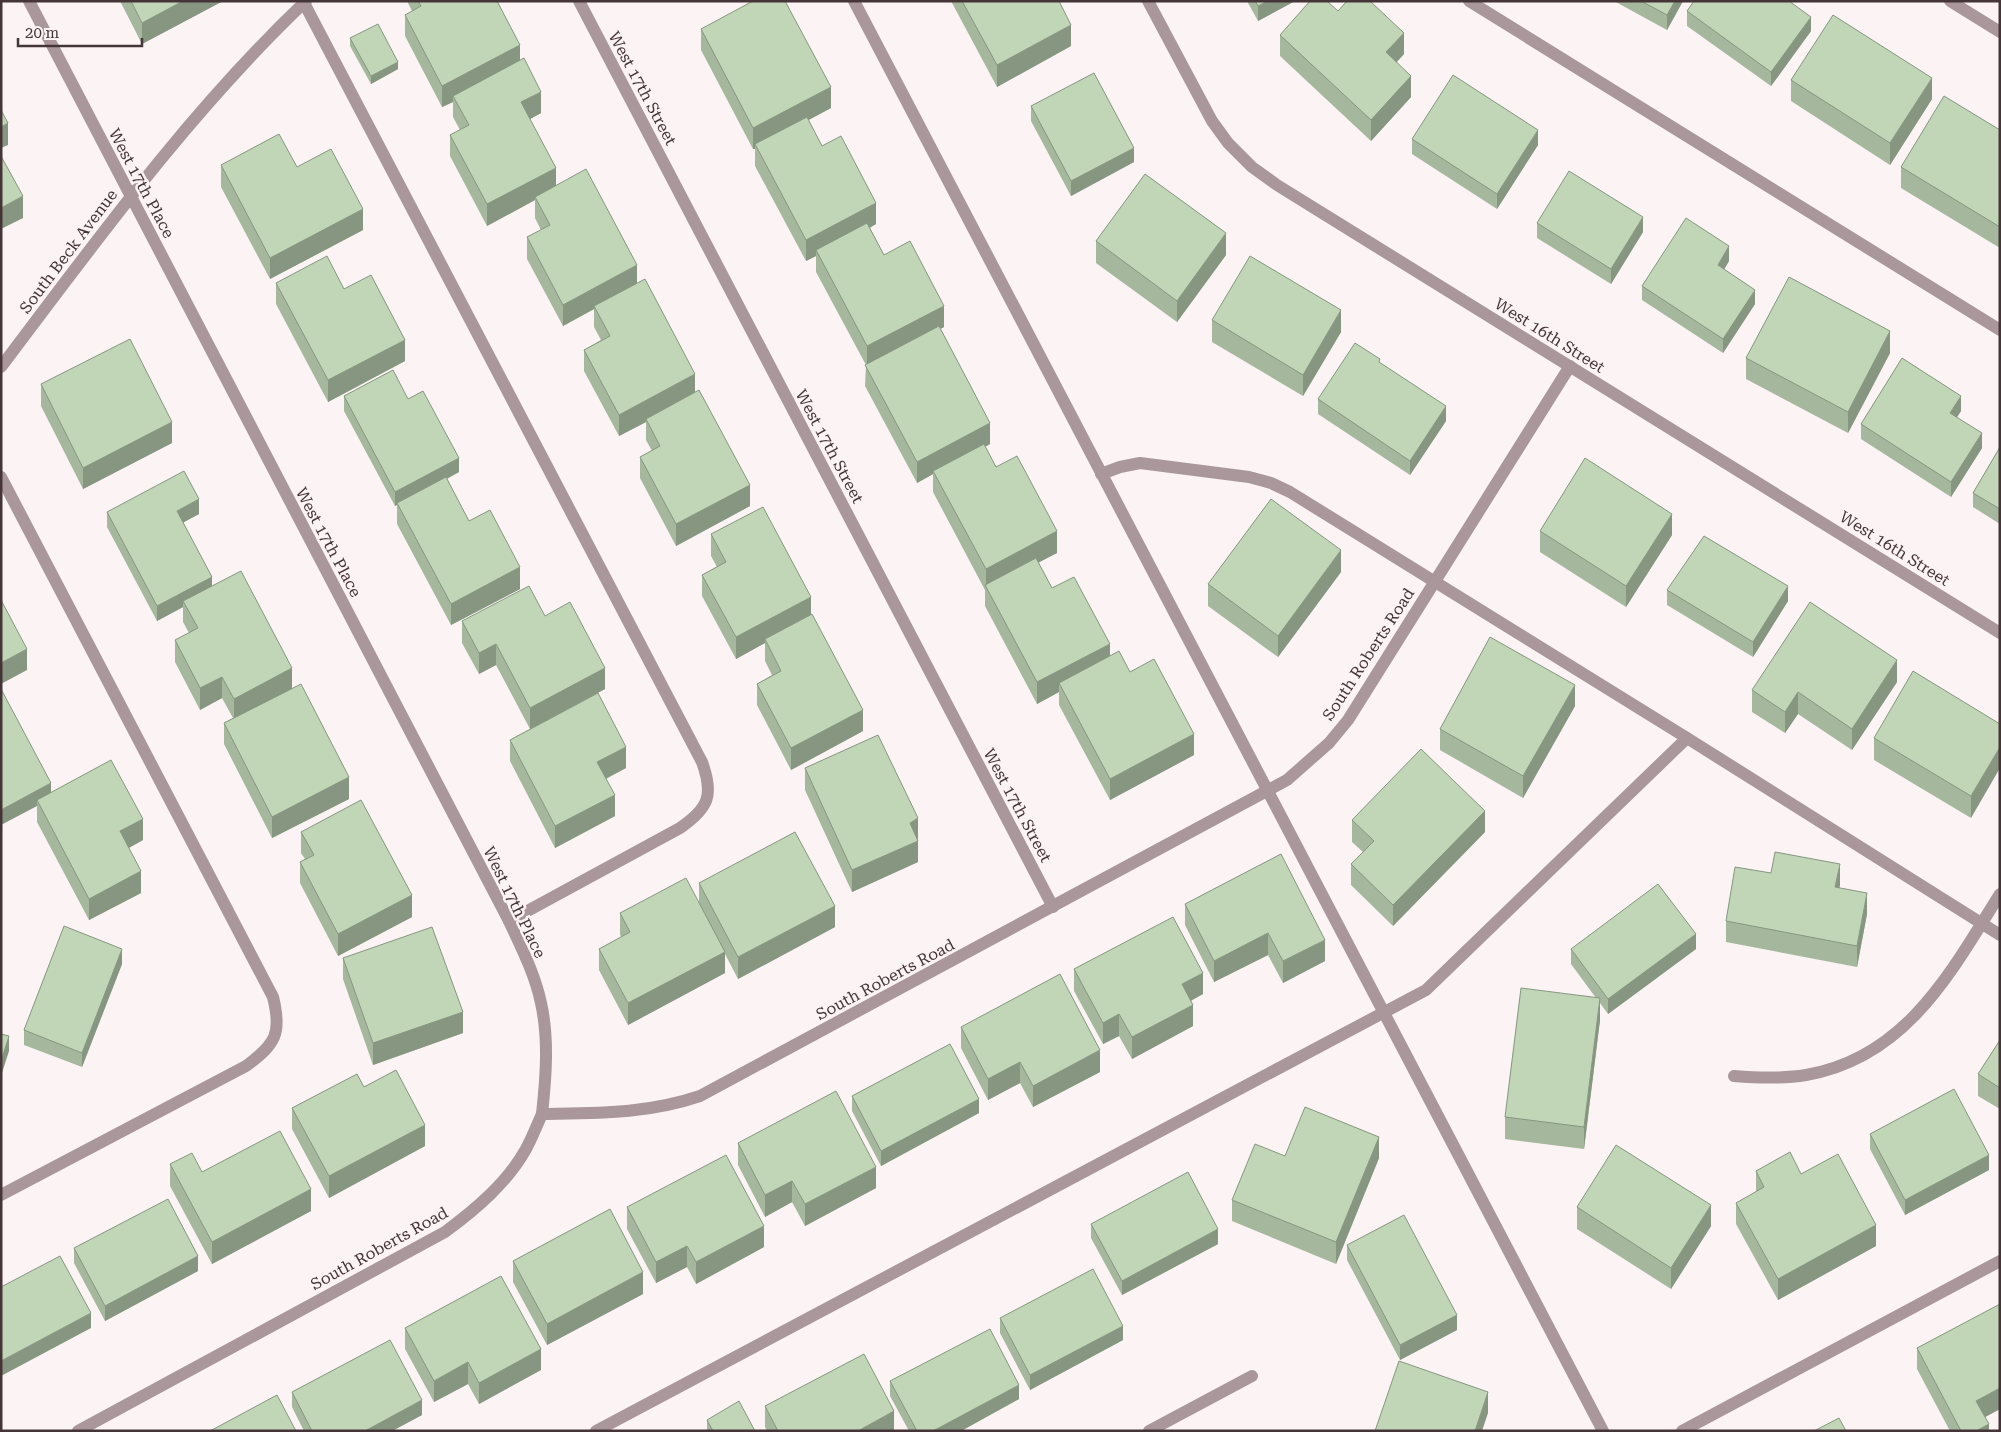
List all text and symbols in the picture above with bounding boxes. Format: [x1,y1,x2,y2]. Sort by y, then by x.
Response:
scale bar [18,15,141,47]
text: 20 m [25,24,60,42]
street label: West 17th Street [605,28,681,148]
street label: West 17th Place [105,125,179,242]
street label: South Beck Avenue [16,185,121,317]
street label: West 16th Street [1491,294,1608,377]
street label: West 17th Street [792,386,868,506]
street label: West 17th Place [292,484,366,601]
street label: West 16th Street [1836,507,1953,590]
street label: South Roberts Road [1319,585,1418,724]
street label: West 17th Street [980,745,1056,865]
street label: West 17th Place [479,843,550,961]
street label: South Roberts Road [813,935,958,1024]
street label: South Roberts Road [307,1203,451,1294]

